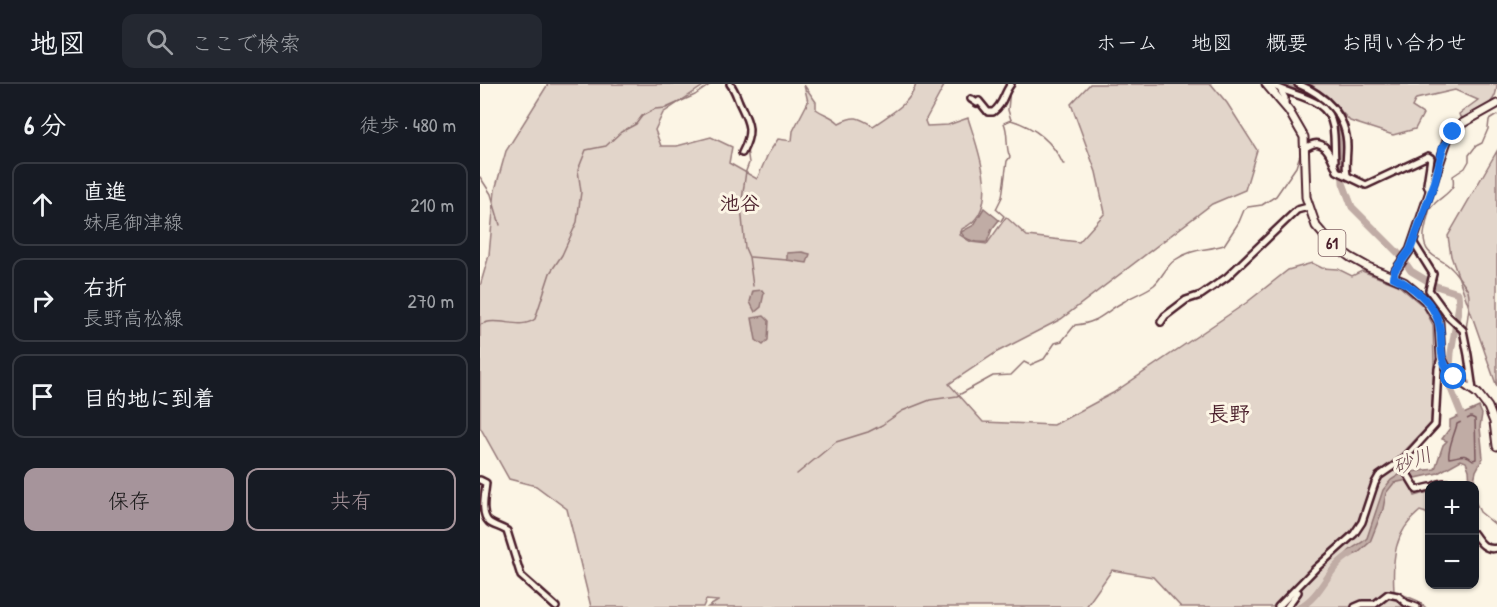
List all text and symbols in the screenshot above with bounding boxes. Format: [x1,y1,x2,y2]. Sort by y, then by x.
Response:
search box [122,14,542,68]
text: 地図 [30,24,86,62]
icon: search [143,25,176,58]
text: ここで検索 [191,28,301,58]
text: ホーム [1096,28,1158,57]
text: 地図 [1191,28,1233,57]
text: 概要 [1266,28,1308,57]
text: お問い合わせ [1341,28,1467,57]
text: 6 分 [24,107,66,142]
text: 徒歩 · 480 m [359,111,456,138]
route end [1439,118,1465,144]
text: 直進 [83,176,127,206]
icon: ahead [26,188,59,221]
district label: 池谷 [720,189,760,216]
text: 210 m [410,191,454,218]
text: 妹尾御津線 [83,208,183,235]
road number: 61 [1318,230,1346,256]
text: 右折 [83,272,127,302]
icon: right [26,284,59,317]
text: 270 m [408,287,454,314]
text: 長野高松線 [83,304,183,331]
route start [1440,363,1466,389]
icon: arrive [26,380,59,413]
text: 目的地に到着 [83,383,215,413]
district label: 長野 [1208,399,1250,428]
water label: 砂川 [1388,440,1436,480]
button: 保存 [24,468,234,531]
button: 共有 [246,468,456,531]
map controls [1425,481,1479,589]
button: + [1425,481,1479,535]
button: − [1425,535,1479,589]

